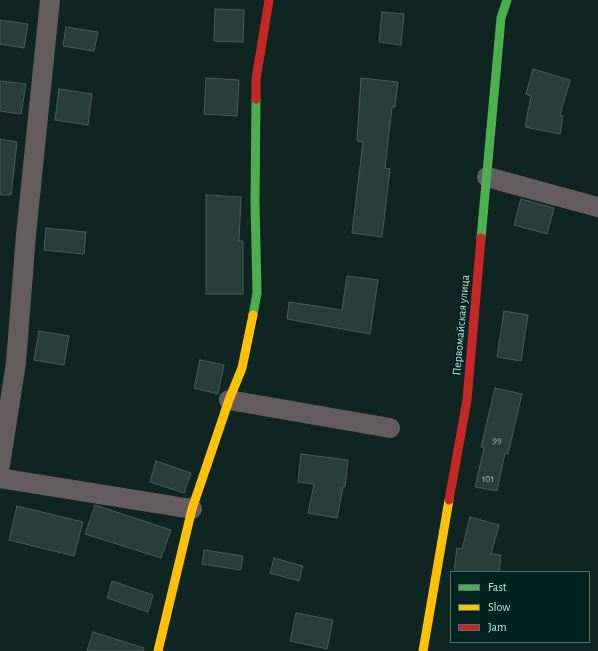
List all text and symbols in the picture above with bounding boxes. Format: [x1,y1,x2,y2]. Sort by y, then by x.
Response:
street label: Первомайская улица [449,274,473,376]
house number: 99 [492,434,502,446]
house number: 101 [482,473,494,485]
legend [450,571,590,643]
text: Fast [488,581,507,593]
text: Slow [488,601,510,613]
text: Jam [488,621,507,633]

